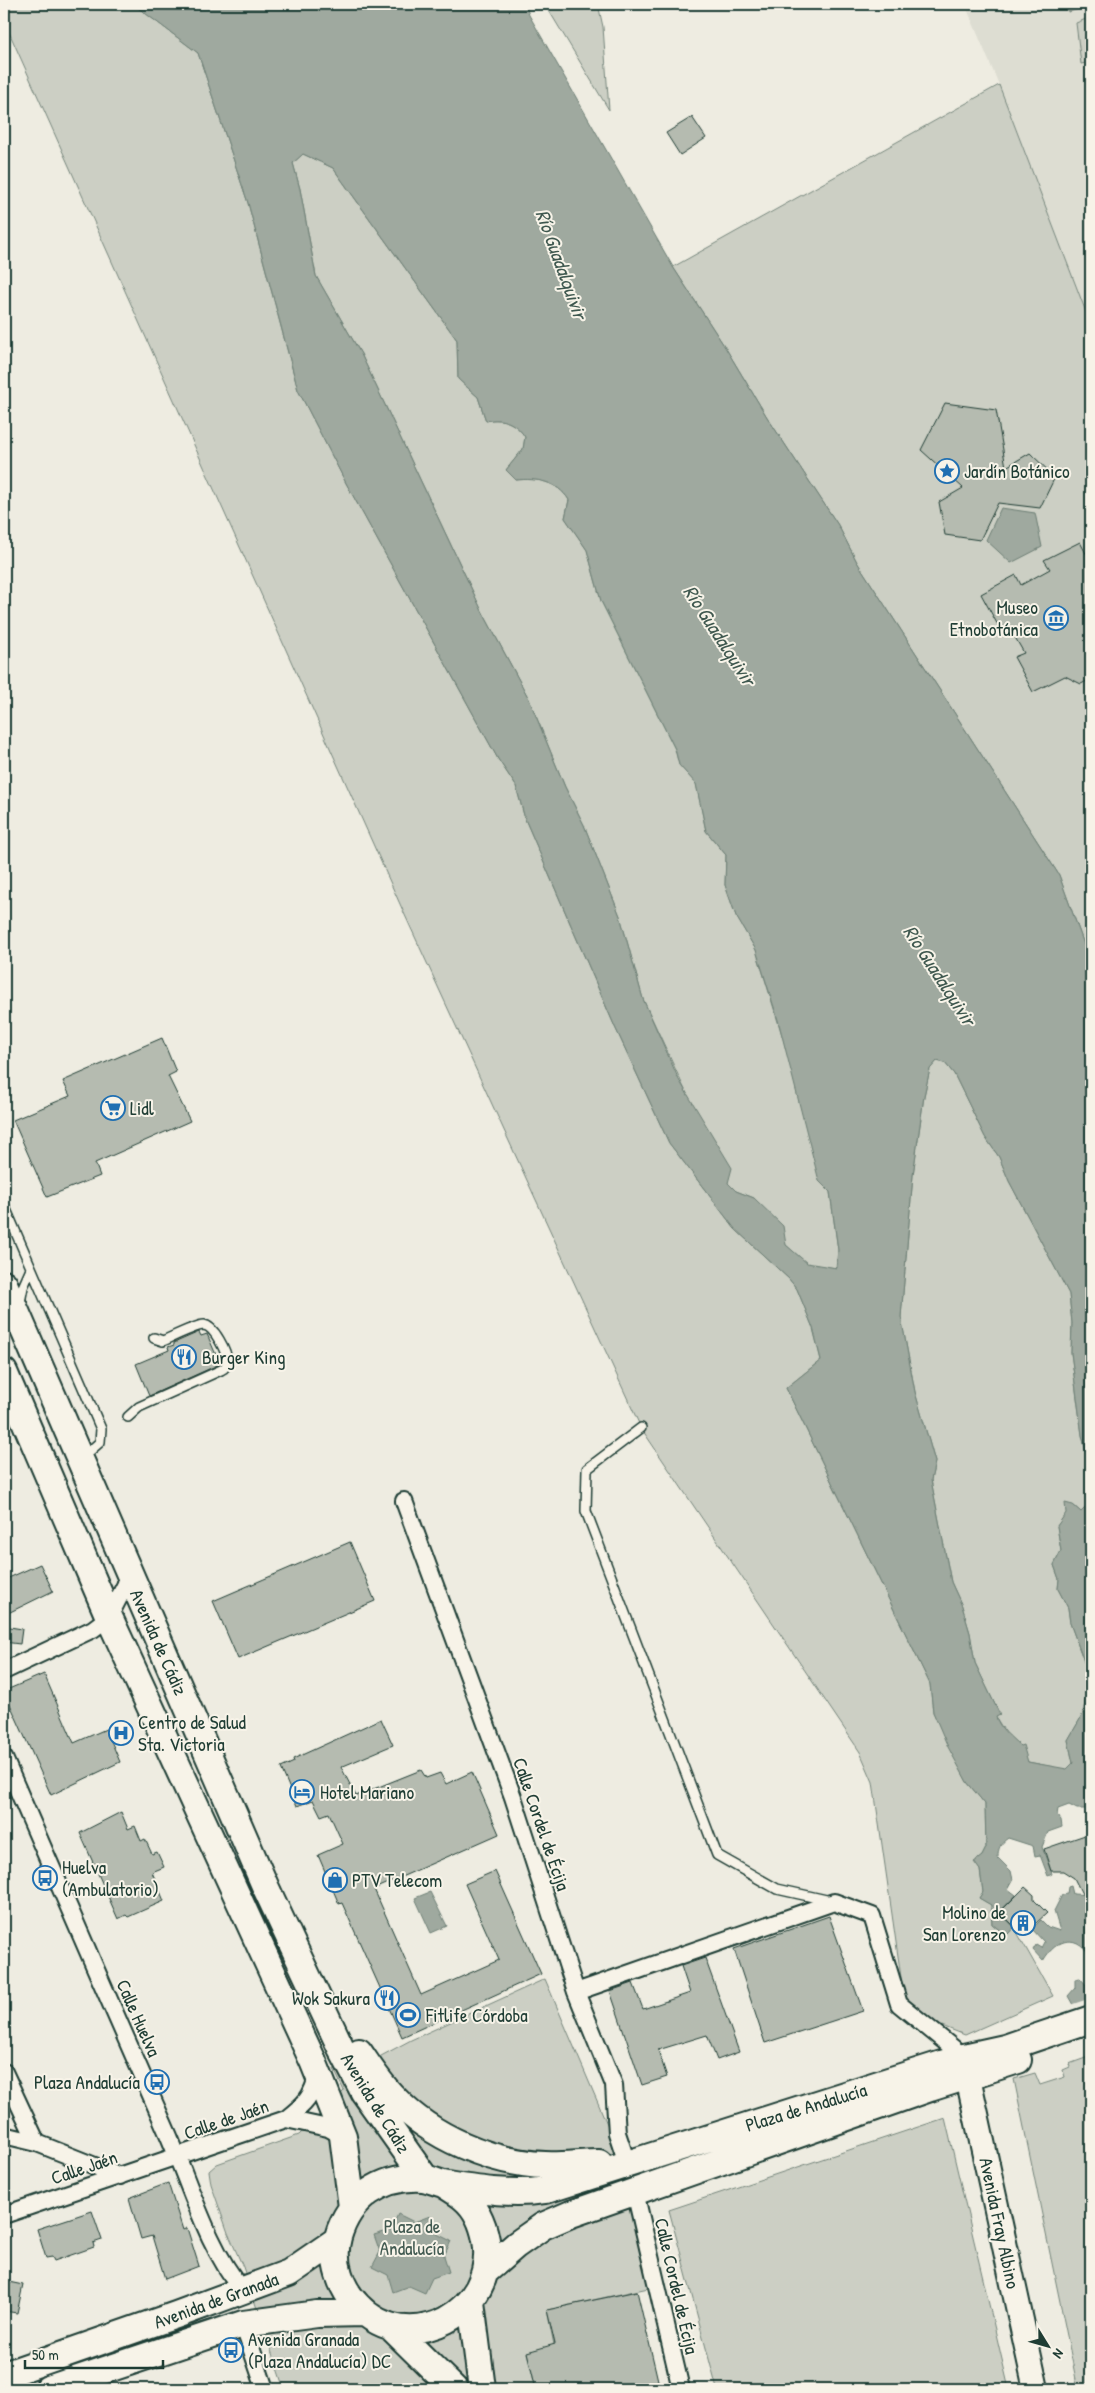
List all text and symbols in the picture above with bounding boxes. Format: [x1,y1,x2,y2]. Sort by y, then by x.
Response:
water label: Río Guadalquivir [529,206,595,325]
place icon: Jardín Botánico [934,458,960,484]
place label: Jardín Botánico [964,458,1070,484]
water label: Río Guadalquivir [677,580,764,693]
place label: Museo Etnobotánica [950,594,1039,642]
museum icon: Museo Etnobotánica [1043,605,1069,631]
water label: Río Guadalquivir [897,920,984,1033]
supermarket icon: Lidl [100,1095,126,1121]
place label: Lidl [130,1095,155,1121]
restaurant icon: Burger King [171,1344,197,1370]
place label: Burger King [202,1344,286,1370]
street label: Avenida de Cádiz [124,1585,194,1699]
place label: Centro de Salud Sta. Victoria [138,1709,247,1757]
hospital icon: Centro de Salud Sta. Victoria [108,1720,134,1746]
street label: Calle Cordel de Écija [507,1754,577,1894]
hotel icon: Hotel Mariano [289,1779,315,1805]
place label: Hotel Mariano [320,1779,414,1805]
place label: Huelva (Ambulatorio) [62,1854,159,1902]
bus stop icon: Huelva (Ambulatorio) [32,1865,58,1891]
shop icon: PTV Telecom [322,1867,348,1893]
place label: PTV Telecom [352,1867,442,1893]
place label: Molino de San Lorenzo [923,1899,1006,1947]
building icon: Molino de San Lorenzo [1010,1910,1036,1936]
street label: Calle Huelva [110,1975,168,2061]
place label: Wok Sakura [292,1985,371,2011]
restaurant icon: Wok Sakura [374,1985,400,2011]
sports icon: Fitlife Córdoba [395,2002,421,2028]
place label: Fitlife Córdoba [425,2002,528,2028]
street label: Avenida de Cádiz [335,2048,417,2158]
place label: Plaza Andalucía [34,2069,141,2095]
bus stop icon: Plaza Andalucía [144,2069,170,2095]
street label: Plaza de Andalucía [742,2076,870,2138]
street label: Calle de Jaén [180,2092,272,2146]
street label: Calle Jaén [47,2144,121,2190]
street label: Avenida Fray Albino [973,2155,1027,2291]
park label: Plaza de Andalucía [380,2213,445,2261]
street label: Calle Cordel de Écija [649,2215,705,2357]
street label: Avenida de Granada [150,2265,282,2335]
north arrow [1022,2320,1072,2370]
place label: Avenida Granada (Plaza Andalucía) DC [248,2326,391,2374]
bus stop icon: Avenida Granada (Plaza Andalucía) DC [218,2337,244,2363]
scale bar [25,2338,162,2370]
text: 50 m [32,2344,59,2365]
text: N [1049,2345,1069,2363]

